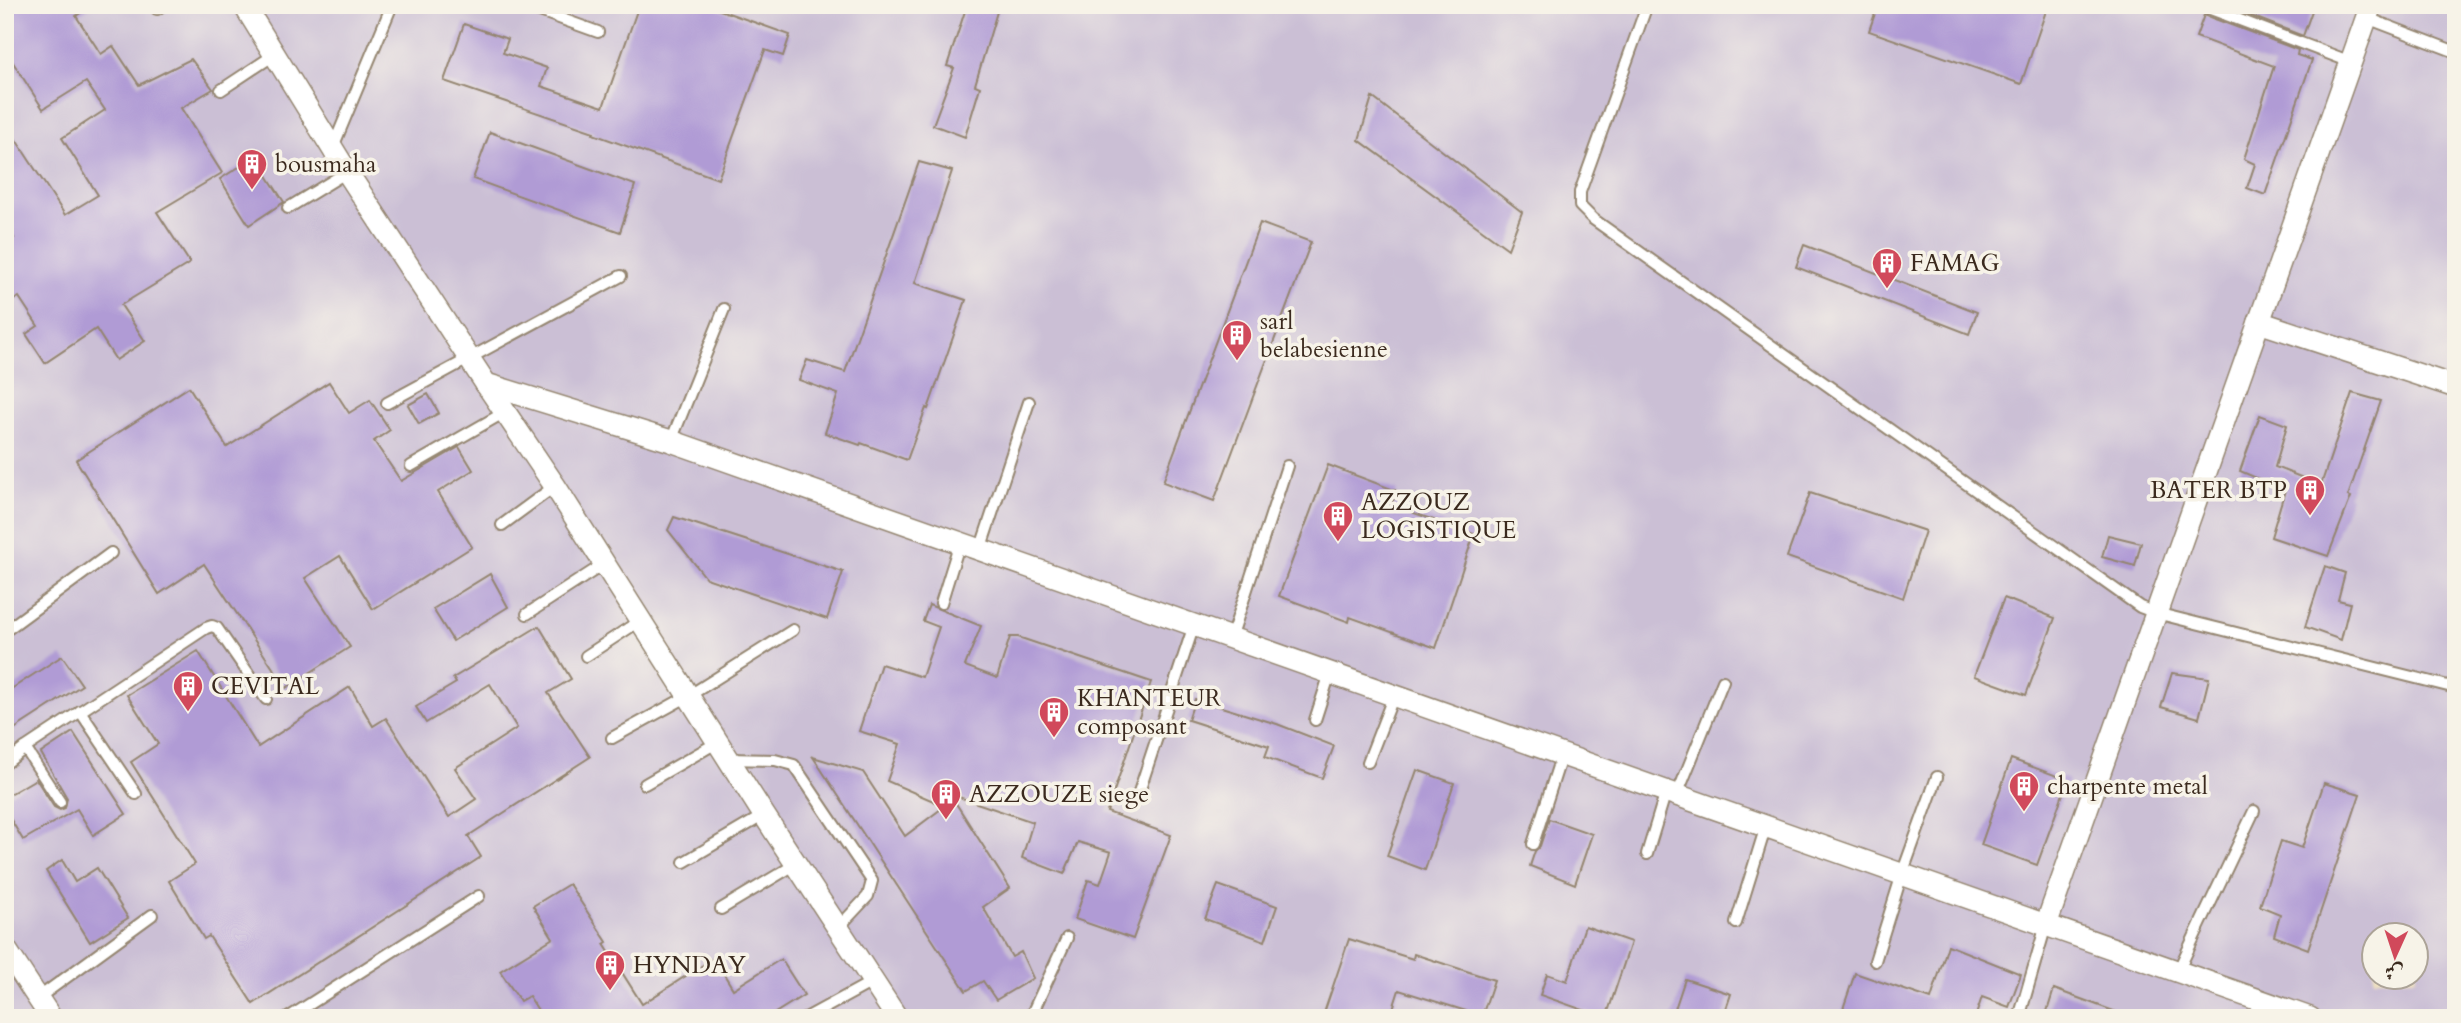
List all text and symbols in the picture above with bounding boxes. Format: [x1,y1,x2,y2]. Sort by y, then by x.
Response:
building icon: bousmaha [235,147,269,191]
place label: bousmaha [275,148,377,181]
building icon: FAMAG [1870,246,1904,290]
place label: FAMAG [1910,247,1999,280]
place label: sarl belabesienne [1260,305,1388,366]
building icon: sarl belabesienne [1220,318,1254,362]
building icon: BATER BTP [2293,473,2327,517]
place label: BATER BTP [2150,474,2287,507]
place label: AZZOUZ LOGISTIQUE [1361,486,1516,547]
building icon: AZZOUZ LOGISTIQUE [1321,499,1355,543]
building icon: CEVITAL [171,669,205,713]
place label: CEVITAL [211,670,320,703]
place label: KHANTEUR composant [1077,682,1221,743]
building icon: KHANTEUR composant [1037,695,1071,739]
building icon: charpente metal [2007,769,2041,813]
place label: charpente metal [2047,770,2208,803]
building icon: AZZOUZE siege [929,777,963,821]
place label: AZZOUZE siege [969,778,1149,811]
north arrow [2360,922,2430,992]
building icon: HYNDAY [593,948,627,992]
place label: HYNDAY [633,949,746,982]
text: ش [2384,959,2404,985]

